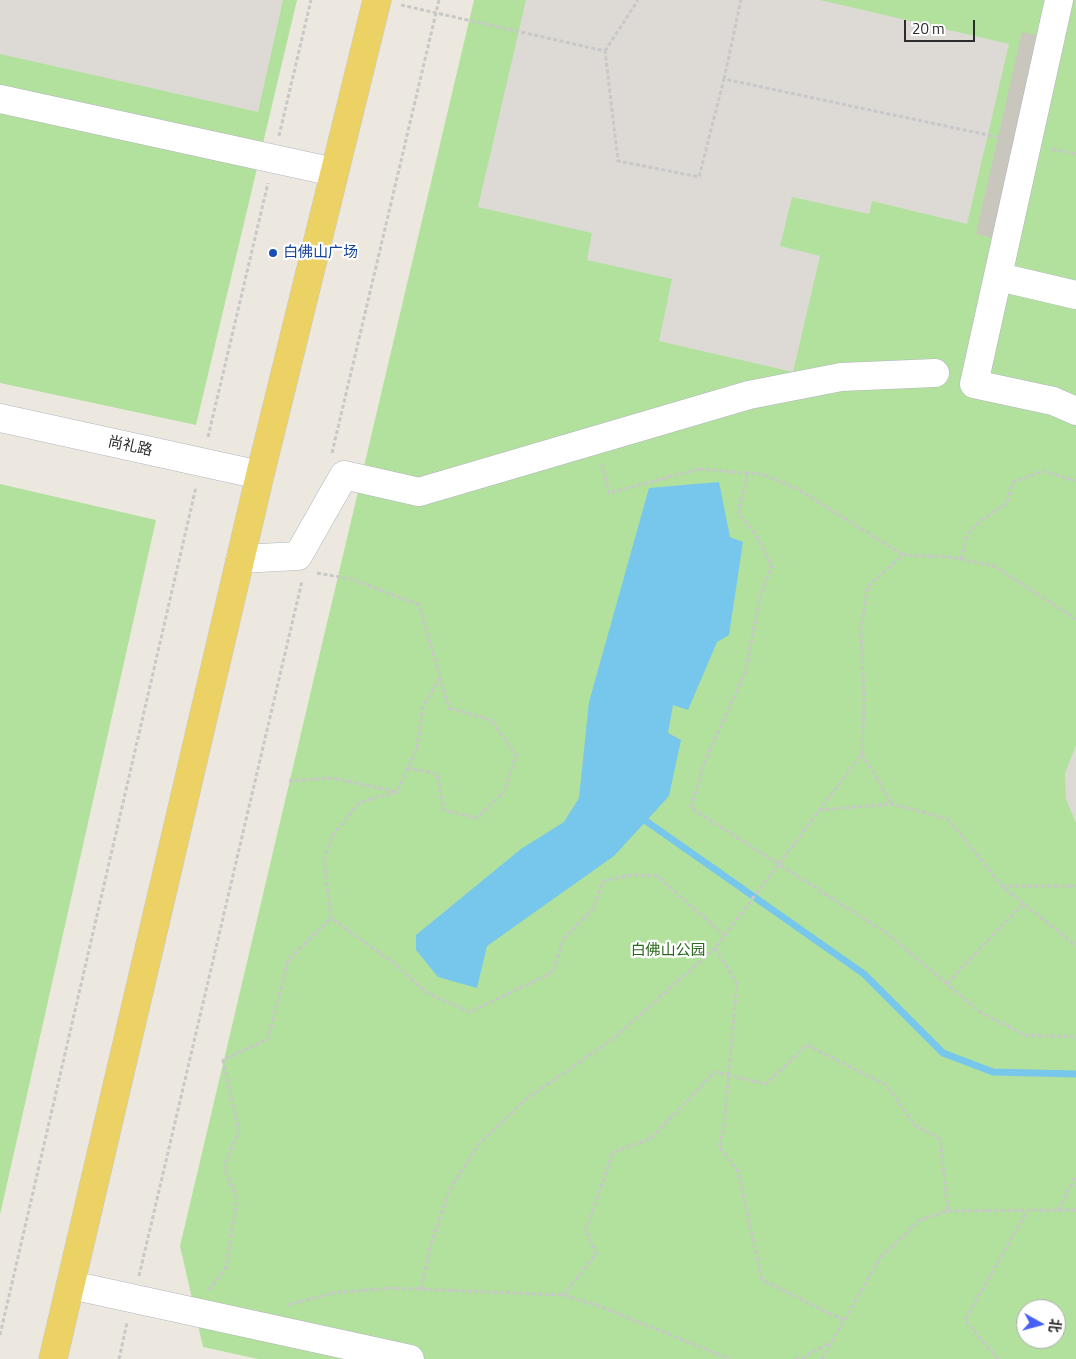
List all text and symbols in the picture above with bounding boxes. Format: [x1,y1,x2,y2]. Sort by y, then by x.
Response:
scale bar [906,10,977,42]
text: 20 m [912,17,945,40]
place label: 白佛山广场 [283,244,358,262]
marker: 白佛山广场 [267,247,279,259]
street label: 尚礼路 [106,434,154,460]
park label: 白佛山公园 [631,942,705,960]
north arrow [1016,1299,1066,1349]
text: 北 [1044,1318,1067,1334]

